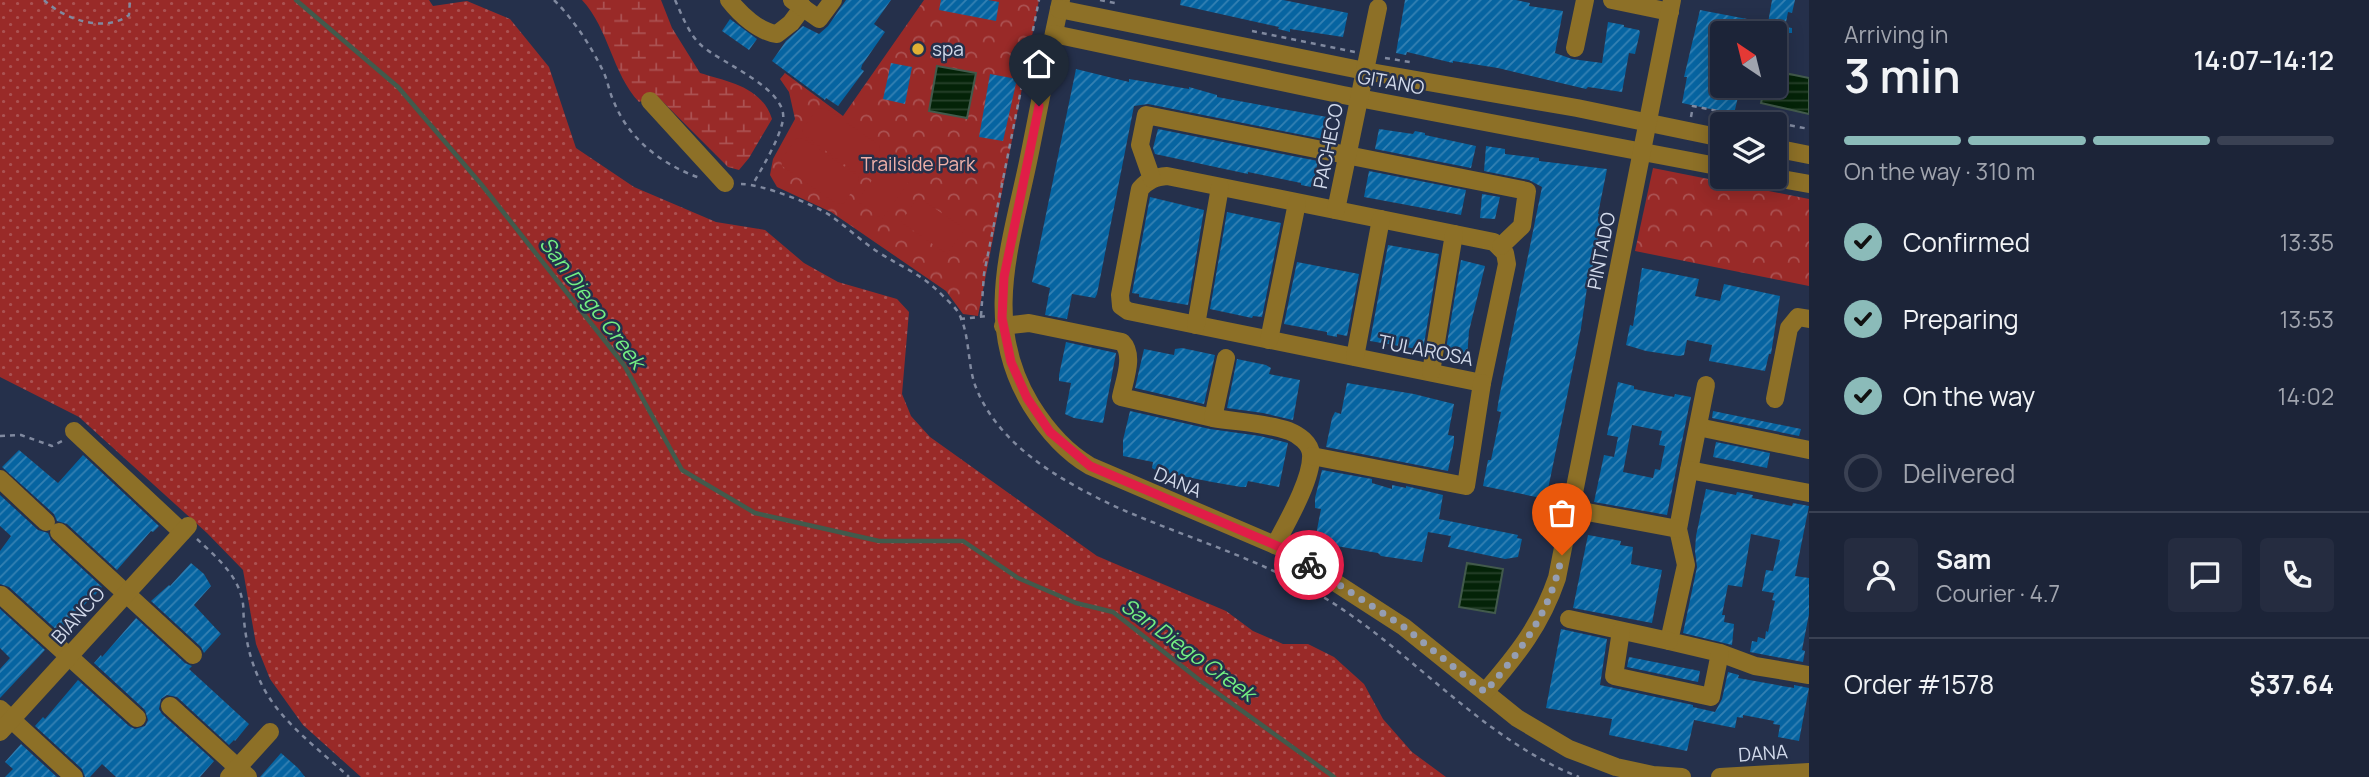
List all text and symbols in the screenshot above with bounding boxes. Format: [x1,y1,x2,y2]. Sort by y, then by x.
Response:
text: Arriving in [1844,18,1949,50]
north arrow [1710,21,1787,98]
map controls [1710,21,1787,189]
pin [1009,34,1069,106]
place label: spa [932,36,964,62]
marker: spa [910,41,926,57]
text: 14:07–14:12 [2194,42,2334,78]
text: 3 min [1844,44,1961,107]
icon: home [1020,45,1058,83]
street label: GITANO [1355,63,1427,101]
street label: PACHECO [1307,101,1349,191]
button: layers [1710,112,1787,189]
park label: Trailside Park [861,151,976,177]
text: On the way · 310 m [1844,155,2035,187]
street label: PINTADO [1581,210,1621,292]
icon: check [1844,223,1882,261]
text: Confirmed [1903,224,2030,260]
text: 13:35 [2279,226,2334,258]
water label: San Diego Creek [534,230,653,376]
icon: check [1844,300,1882,338]
text: Preparing [1903,301,2019,337]
text: 13:53 [2279,303,2334,335]
street label: TULAROSA [1376,328,1476,372]
icon: check [1844,377,1882,415]
text: On the way [1903,378,2035,414]
text: 14:02 [2277,380,2334,412]
text: Delivered [1903,455,2015,491]
street label: DANA [1150,460,1206,504]
pin [1532,483,1592,555]
icon: bag [1543,494,1581,532]
courier [1274,530,1344,600]
button: person [1844,538,1918,612]
button: chat [2168,538,2242,612]
button: phone [2260,538,2334,612]
text: Sam [1936,541,1991,577]
icon: bike [1290,546,1328,584]
text: Courier · 4.7 [1936,577,2060,609]
street label: BIANCO [45,581,111,649]
water label: San Diego Creek [1116,591,1263,709]
text: Order #1578 [1844,666,1994,702]
text: $37.64 [2249,666,2334,702]
street label: DANA [1737,738,1789,768]

